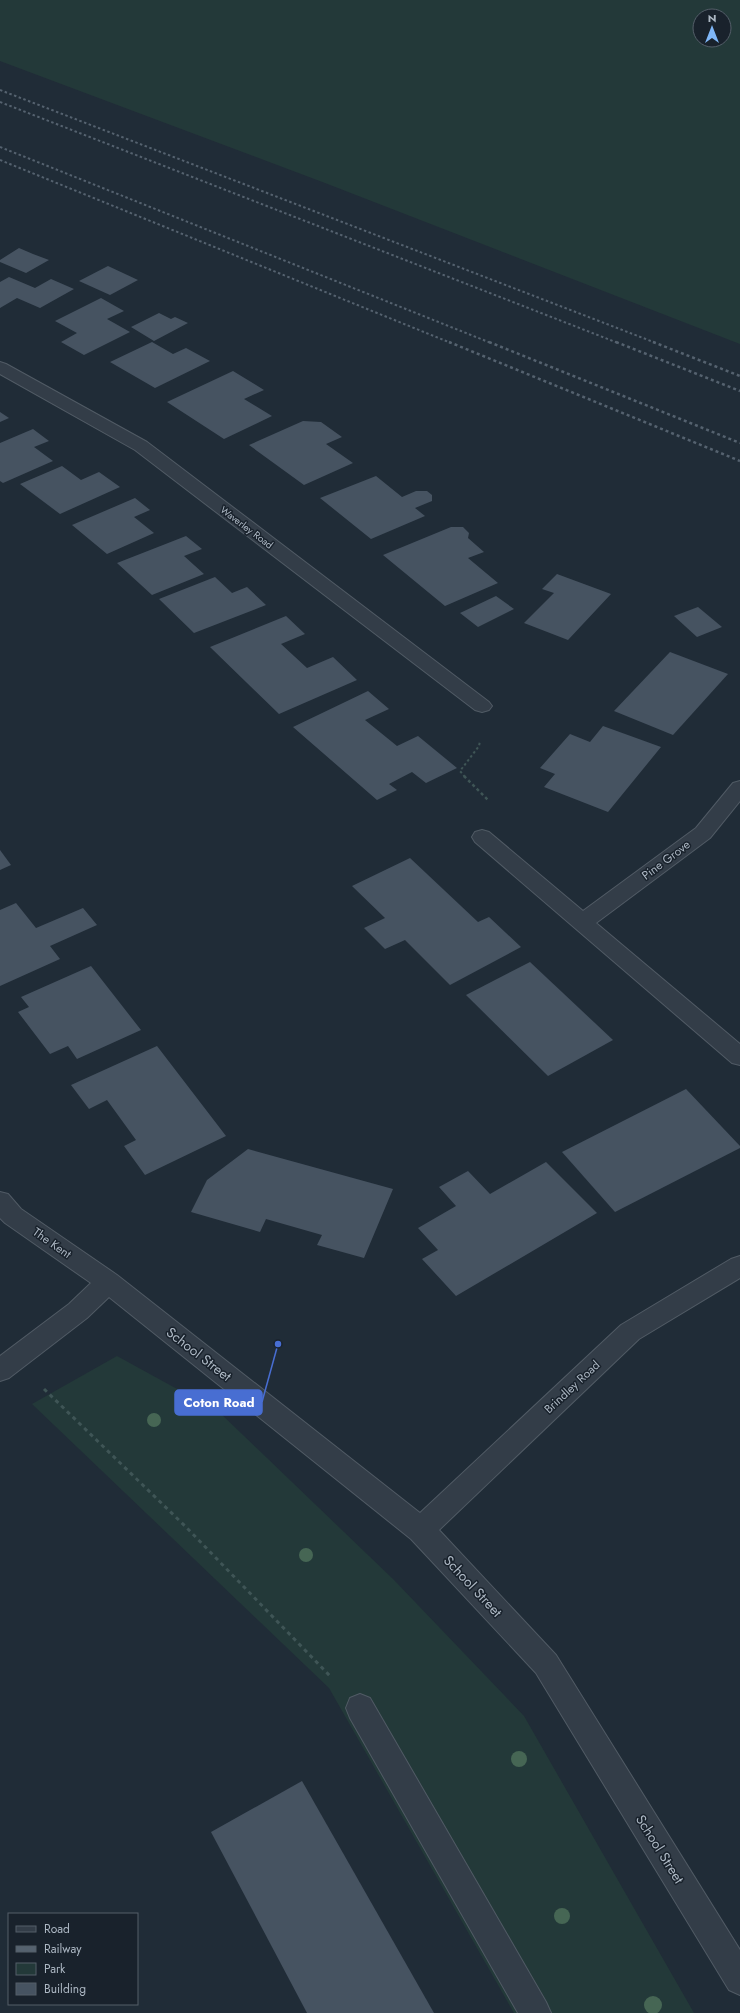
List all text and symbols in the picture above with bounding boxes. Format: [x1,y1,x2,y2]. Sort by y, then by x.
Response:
north arrow [692,8,732,48]
text: N [708,10,716,26]
street label: Waverley Road [217,503,276,552]
street label: Pine Grove [638,836,694,884]
street label: The Kent [29,1223,75,1263]
street label: School Street [162,1322,236,1386]
street label: Brindley Road [540,1356,604,1418]
callout: Coton Road [175,1390,262,1415]
text: Coton Road [183,1393,255,1412]
street label: School Street [439,1551,507,1622]
street label: School Street [631,1811,689,1888]
legend [8,1913,138,2005]
text: Road [44,1920,70,1938]
text: Railway [44,1940,82,1958]
text: Park [44,1960,66,1978]
text: Building [44,1980,86,1998]

